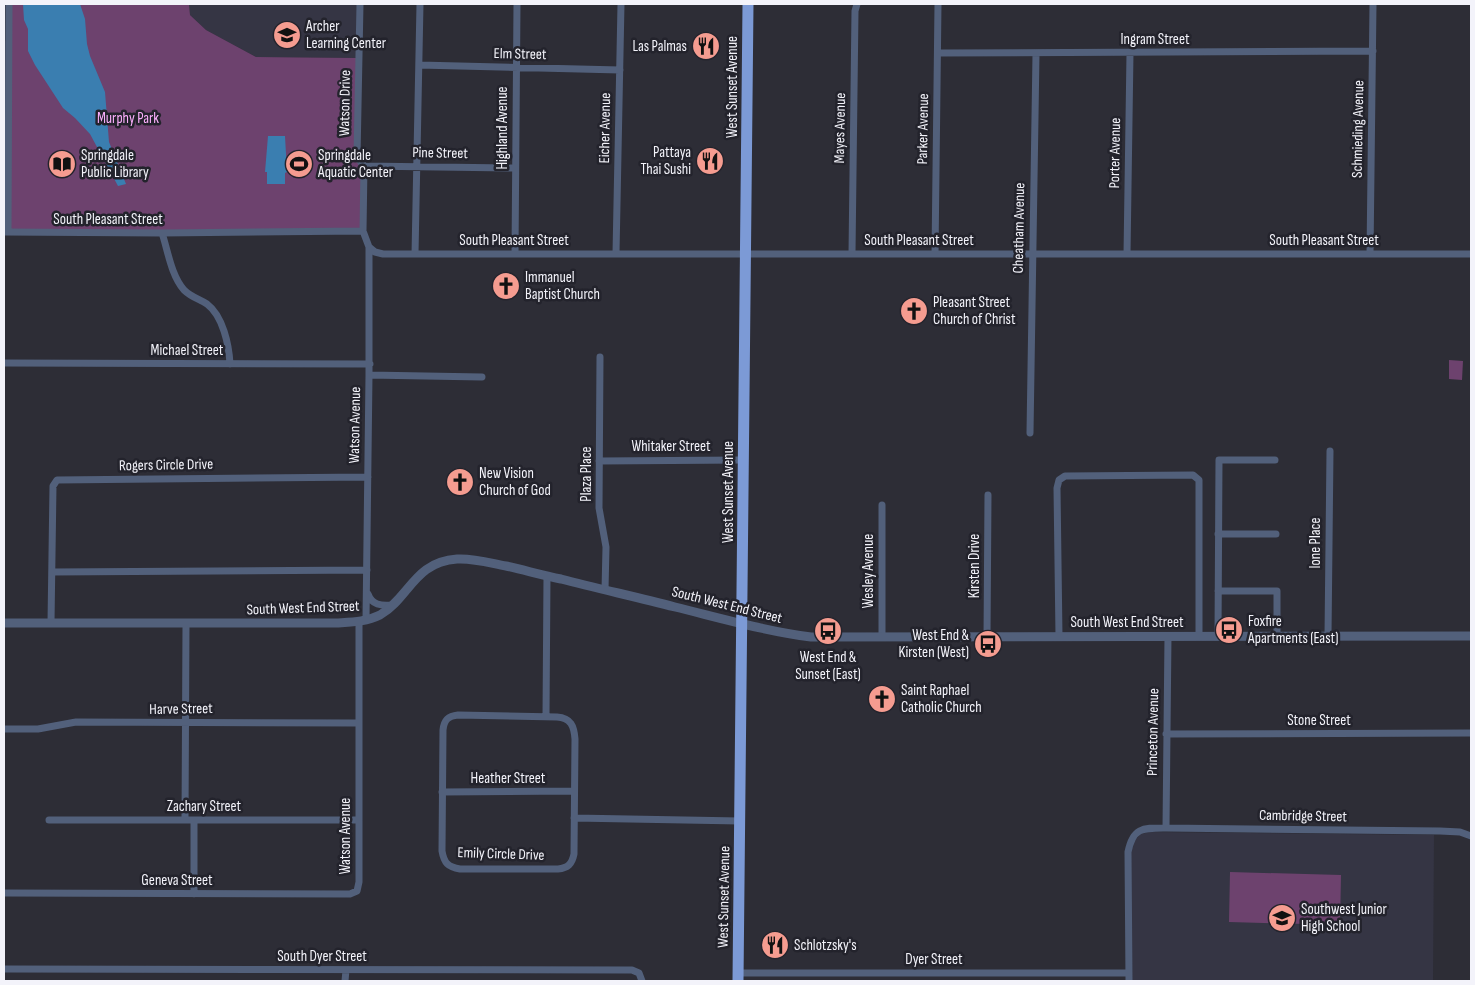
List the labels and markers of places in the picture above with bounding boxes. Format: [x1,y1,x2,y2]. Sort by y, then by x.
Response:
place label: Archer Learning Center [305,17,387,53]
school or university icon: Archer Learning Center [272,20,302,50]
restaurant icon: Las Palmas [691,31,721,61]
place label: Las Palmas [632,37,687,56]
place label: Pattaya Thai Sushi [640,143,691,179]
place label: Springdale Public Library [81,146,149,182]
place label: Springdale Aquatic Center [317,146,394,182]
restaurant icon: Pattaya Thai Sushi [695,146,725,176]
library icon: Springdale Public Library [47,149,77,179]
sports icon: Springdale Aquatic Center [284,149,314,179]
place label: Immanuel Baptist Church [525,268,600,304]
church icon: Immanuel Baptist Church [491,271,521,301]
place label: Pleasant Street Church of Christ [933,293,1016,329]
church icon: Pleasant Street Church of Christ [899,296,929,326]
place label: New Vision Church of God [479,464,551,500]
church icon: New Vision Church of God [445,467,475,497]
place label: Foxfire Apartments (East) [1247,612,1338,648]
bus stop icon: Foxfire Apartments (East) [1214,615,1244,645]
bus stop icon: West End & Sunset (East) [813,616,843,646]
place label: West End & Kirsten (West) [899,626,969,662]
bus stop icon: West End & Kirsten (West) [973,629,1003,659]
place label: West End & Sunset (East) [795,648,861,684]
place label: Saint Raphael Catholic Church [901,681,982,717]
church icon: Saint Raphael Catholic Church [867,684,897,714]
place label: Southwest Junior High School [1301,900,1387,936]
school or university icon: Southwest Junior High School [1267,903,1297,933]
restaurant icon: Schlotzsky's [760,930,790,960]
place label: Schlotzsky's [794,936,857,955]

